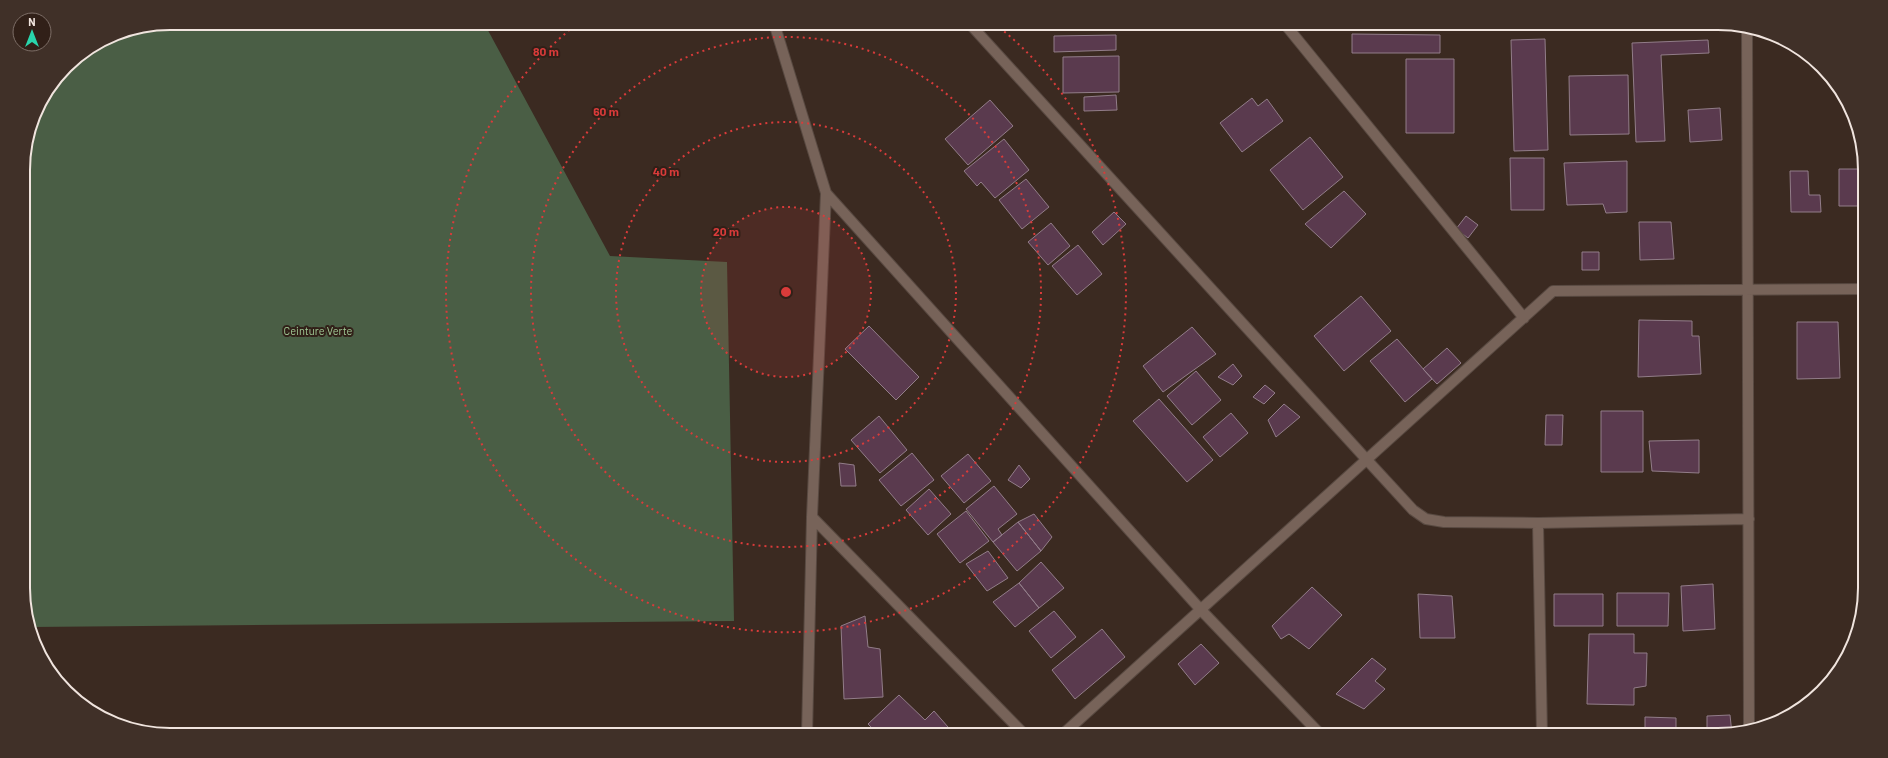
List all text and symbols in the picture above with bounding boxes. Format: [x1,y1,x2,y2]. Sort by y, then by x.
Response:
north arrow [12,12,52,52]
text: N [28,15,36,28]
text: 80 m [533,44,559,58]
text: 60 m [593,104,619,118]
text: 40 m [653,164,679,178]
text: 20 m [713,224,739,238]
centre of rings [779,285,793,299]
park label: Ceinture Verte [284,324,353,337]

